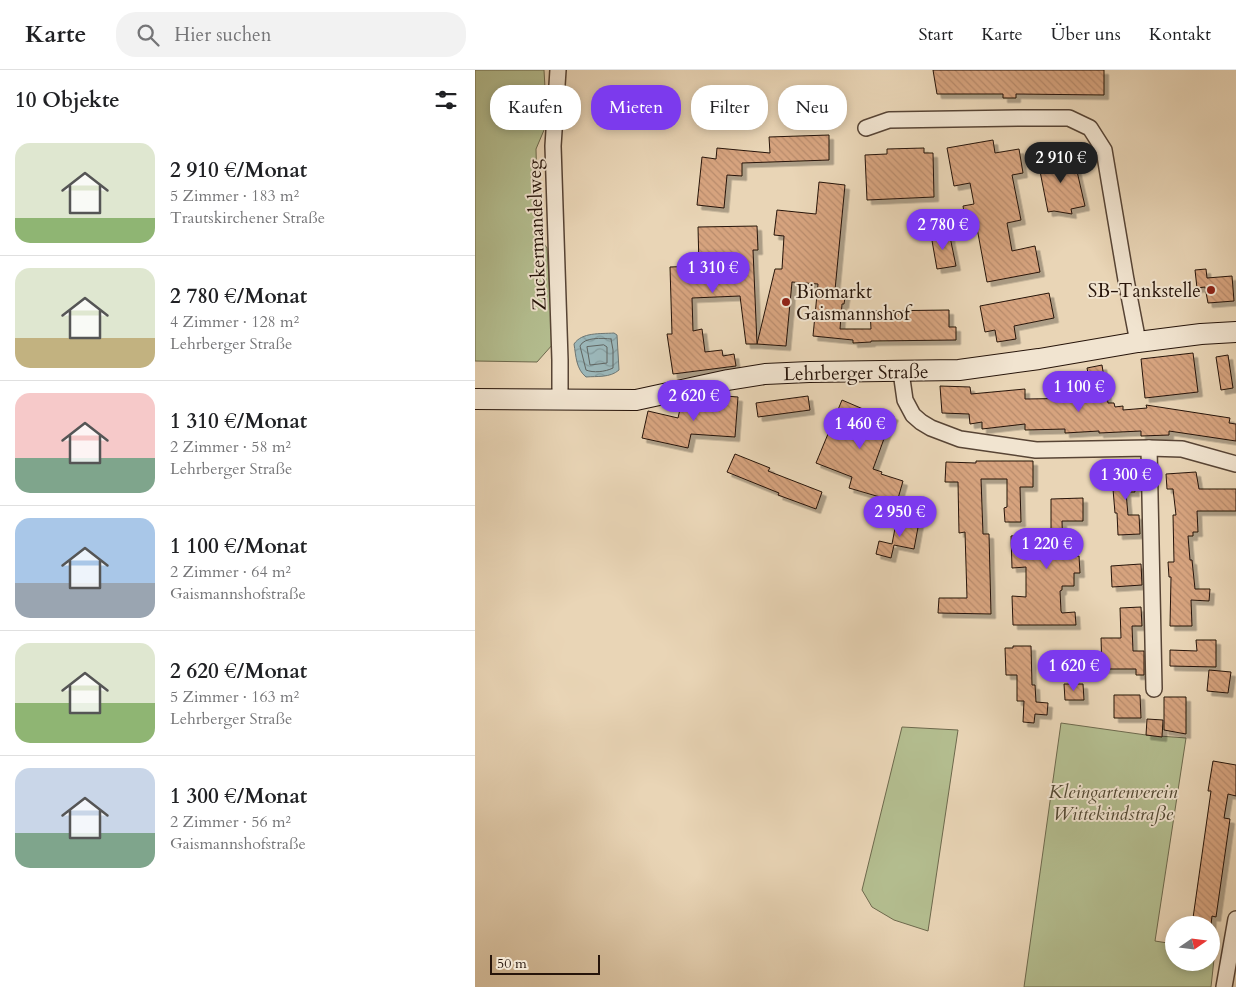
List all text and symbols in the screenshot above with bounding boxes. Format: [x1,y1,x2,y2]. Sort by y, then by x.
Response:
search box [116,12,466,57]
text: Karte [25,18,86,51]
icon: search [134,21,162,49]
text: Hier suchen [174,22,272,48]
text: Start [918,22,953,47]
text: Karte [981,22,1023,47]
text: Über uns [1051,22,1121,47]
text: Kontakt [1149,22,1211,47]
chip: Kaufen [490,85,581,130]
chip: Mieten [591,85,681,130]
chip: Filter [691,85,768,130]
chip: Neu [778,85,847,130]
text: 10 Objekte [15,86,120,115]
icon: filters [432,86,460,114]
pin: 2 910 € [1015,142,1107,184]
text: 2 910 € [1036,147,1086,169]
text: 2 910 €/Monat [170,156,307,185]
street label: Zuckermandelweg [521,158,553,311]
icon: home [55,163,115,223]
text: 5 Zimmer · 183 m² [170,185,299,207]
text: Trautskirchener Straße [170,207,325,229]
pin: 2 780 € [897,208,989,251]
text: 2 780 € [918,214,968,236]
pin: 1 310 € [667,252,759,294]
text: 1 310 € [688,257,738,279]
place label: SB-Tankstelle [1088,278,1201,304]
place label: Biomarkt Gaismannshof [796,279,913,327]
text: 2 780 €/Monat [170,282,307,311]
marker: SB-Tankstelle [1205,284,1217,296]
icon: home [55,288,115,348]
marker: Biomarkt Gaismannshof [780,296,792,308]
text: 4 Zimmer · 128 m² [170,311,299,333]
text: Lehrberger Straße [170,333,292,355]
street label: Lehrberger Straße [783,359,929,387]
pin: 1 100 € [1033,370,1125,413]
text: 1 100 € [1054,376,1104,398]
pin: 2 620 € [648,380,740,422]
text: 2 620 € [669,385,719,407]
text: 1 310 €/Monat [170,407,307,436]
pin: 1 460 € [814,408,906,450]
icon: home [55,413,115,473]
text: 1 460 € [835,413,885,435]
text: 2 Zimmer · 58 m² [170,436,291,458]
text: Lehrberger Straße [170,458,292,480]
pin: 1 300 € [1080,458,1172,501]
text: 1 300 € [1101,464,1151,486]
pin: 2 950 € [854,496,946,538]
text: 2 950 € [875,501,925,523]
pin: 1 220 € [1001,528,1093,570]
text: 1 100 €/Monat [170,532,307,561]
text: 1 220 € [1022,533,1072,555]
icon: home [55,538,115,598]
text: 2 Zimmer · 64 m² [170,561,291,583]
text: Gaismannshofstraße [170,583,306,605]
pin: 1 620 € [1028,650,1120,692]
text: 1 620 € [1049,655,1099,677]
text: 2 620 €/Monat [170,657,307,686]
icon: home [55,663,115,723]
text: 5 Zimmer · 163 m² [170,686,299,708]
text: Lehrberger Straße [170,708,292,730]
park label: Kleingartenverein Wittekindstraße [1049,779,1178,827]
text: 1 300 €/Monat [170,782,307,811]
icon: home [55,788,115,848]
text: 2 Zimmer · 56 m² [170,811,291,833]
text: Gaismannshofstraße [170,833,306,855]
north arrow [1165,916,1220,971]
map controls [1165,916,1220,971]
scale bar [490,952,600,975]
text: 50 m [497,954,527,973]

